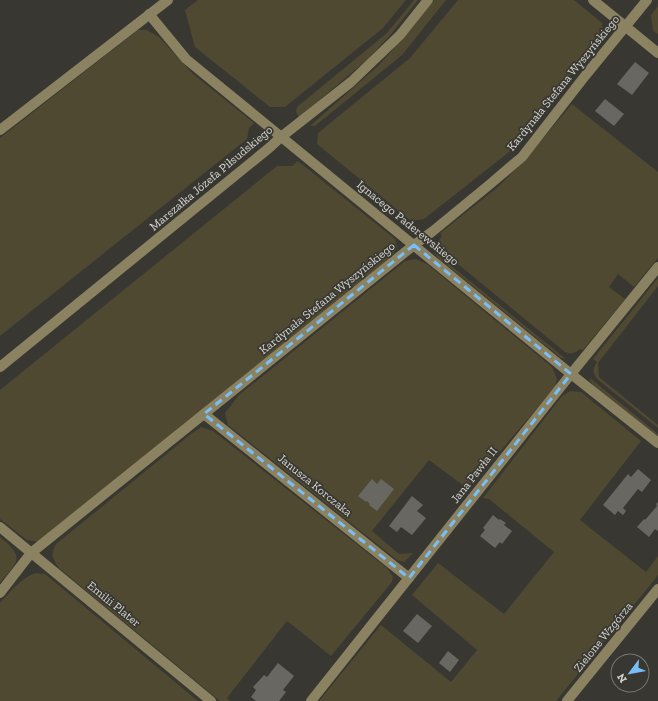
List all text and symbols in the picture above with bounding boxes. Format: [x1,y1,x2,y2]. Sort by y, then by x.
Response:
street label: Kardynała Stefana Wyszyńskiego [504,12,622,154]
street label: Marszałka Józefa Piłsudskiego [147,123,275,233]
street label: Ignacego Paderewskiego [354,178,462,268]
street label: Kardynała Stefana Wyszyńskiego [256,239,398,357]
street label: Jana Pawła II [448,444,500,506]
street label: Janusza Korczaka [275,451,355,519]
street label: Emilii Plater [85,578,143,630]
street label: Zielone Wzgórza [571,599,635,675]
north arrow [610,653,650,693]
text: N [614,671,630,685]

